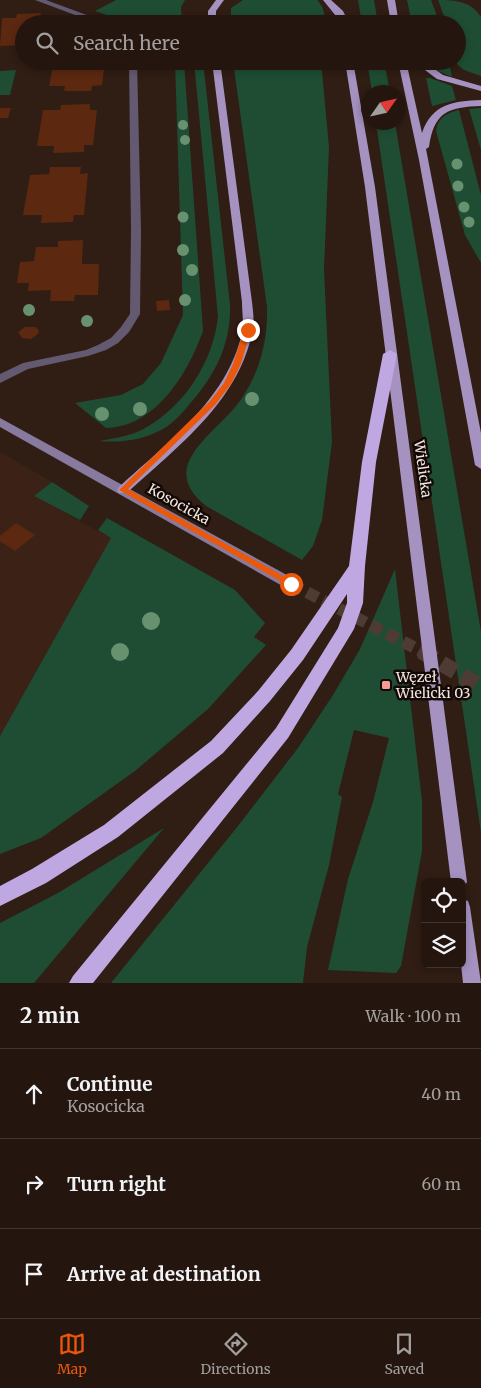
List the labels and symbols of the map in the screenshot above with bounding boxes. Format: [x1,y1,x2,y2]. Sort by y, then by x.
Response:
north arrow [361,85,406,130]
route end [237,319,260,342]
street label: Wielicka [410,438,436,499]
street label: Kosocicka [145,480,214,529]
route start [280,573,303,596]
place label: Węzeł Wielicki 03 [395,668,471,702]
marker: Węzeł Wielicki 03 [380,679,392,691]

